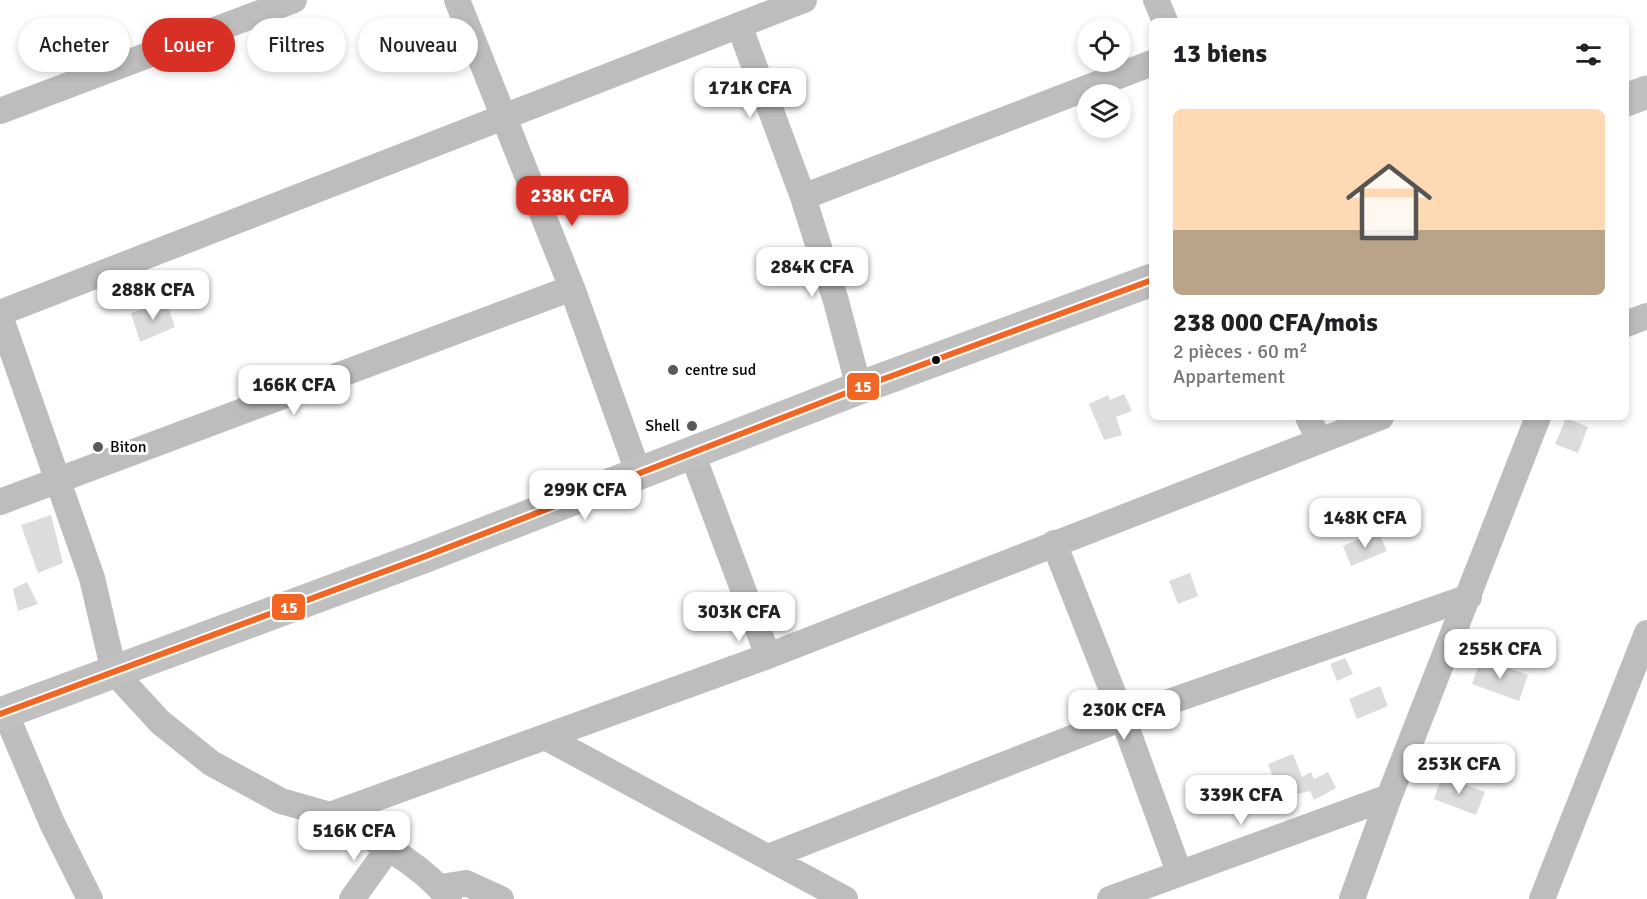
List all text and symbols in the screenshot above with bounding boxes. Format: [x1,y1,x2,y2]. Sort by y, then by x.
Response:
chip: Acheter [18,18,130,72]
chip: Louer [142,18,235,72]
chip: Filtres [247,18,346,72]
chip: Nouveau [358,18,478,72]
map controls [1077,18,1131,138]
button: locate [1077,18,1131,72]
text: 13 biens [1173,38,1267,70]
icon: filters [1572,38,1605,71]
pin: 171K CFA [688,68,812,119]
text: 171K CFA [708,75,792,100]
button: layers [1077,84,1131,138]
icon: home [1335,148,1443,256]
pin: 238K CFA [510,176,634,227]
text: 238K CFA [530,183,614,208]
pin: 284K CFA [750,247,874,298]
text: 284K CFA [770,254,854,279]
pin: 288K CFA [91,270,215,321]
text: 288K CFA [111,277,195,302]
text: 238 000 CFA/mois [1173,307,1378,339]
text: 2 pièces · 60 m² [1173,339,1308,364]
unlabelled marker [930,354,942,366]
place label: centre sud [685,360,756,380]
marker: centre sud [666,363,680,377]
text: Appartement [1173,364,1285,389]
pin: 166K CFA [232,365,356,416]
text: 166K CFA [252,372,336,397]
line badge: 15 [846,372,880,401]
text: 15 [854,377,872,397]
place label: Shell [645,416,680,436]
marker: Shell [685,419,699,433]
place label: Biton [110,437,146,457]
marker: Biton [91,440,105,454]
pin: 299K CFA [523,470,647,521]
text: 299K CFA [543,477,627,502]
pin: 148K CFA [1303,498,1427,549]
text: 148K CFA [1323,505,1407,530]
pin: 303K CFA [677,592,801,643]
line badge: 15 [271,593,306,621]
text: 15 [280,598,298,618]
text: 303K CFA [697,599,781,624]
pin: 255K CFA [1438,629,1562,680]
text: 255K CFA [1458,636,1542,661]
pin: 230K CFA [1062,690,1186,741]
text: 230K CFA [1082,697,1166,722]
pin: 253K CFA [1397,744,1521,795]
text: 253K CFA [1417,751,1501,776]
pin: 339K CFA [1179,775,1303,826]
text: 339K CFA [1199,782,1283,807]
pin: 516K CFA [292,811,416,862]
text: 516K CFA [312,818,396,843]

